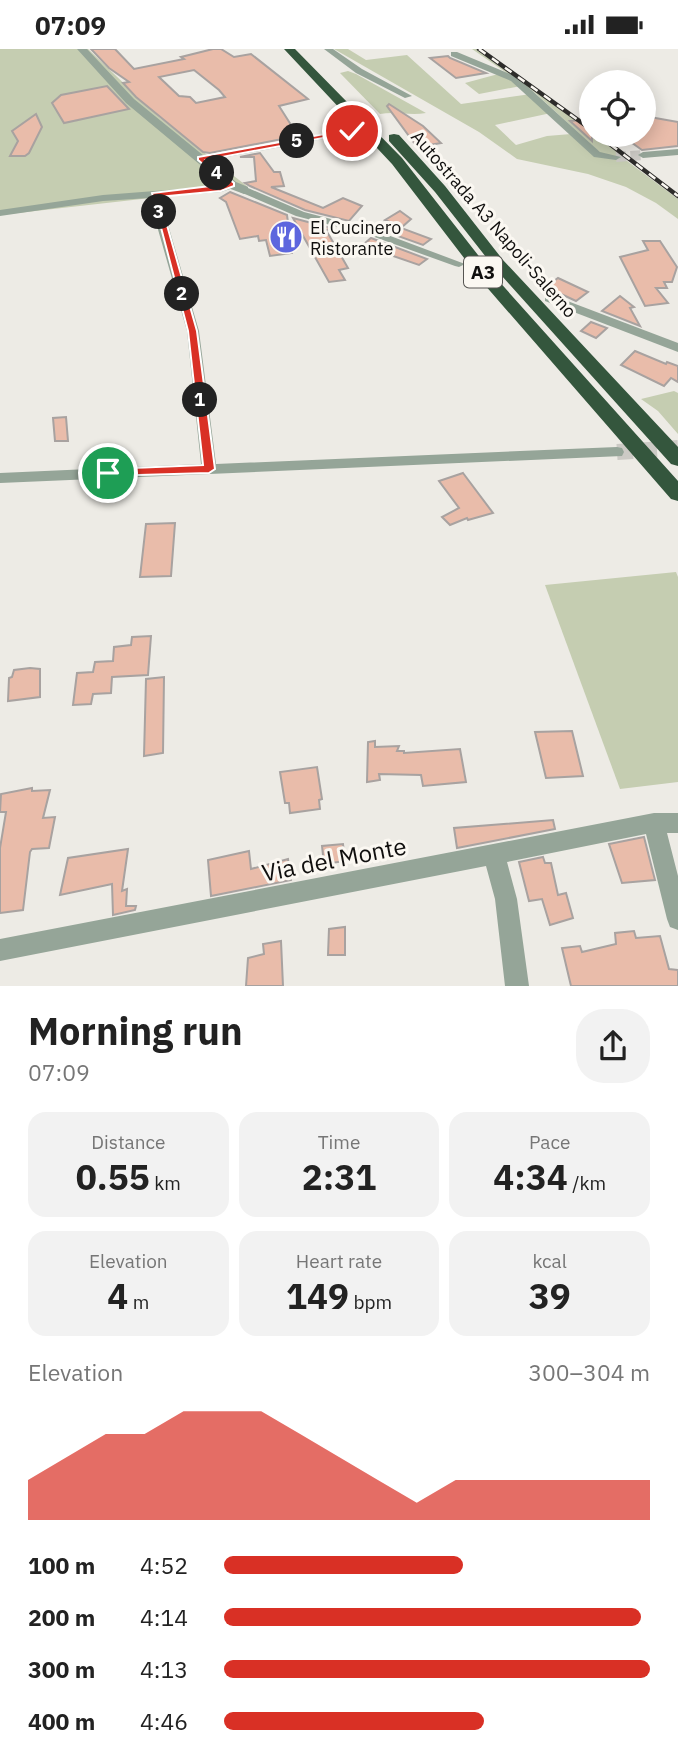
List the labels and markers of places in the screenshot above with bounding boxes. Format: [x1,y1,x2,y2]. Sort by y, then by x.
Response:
pin [322,101,382,161]
pin: 5 [280,123,314,159]
pin: 4 [200,155,234,191]
pin: 3 [142,195,176,229]
place label: El Cucinero Ristorante [310,216,401,260]
restaurant icon: El Cucinero Ristorante [267,218,305,256]
pin: 2 [164,277,200,311]
pin: 1 [182,383,218,417]
pin [78,443,138,503]

